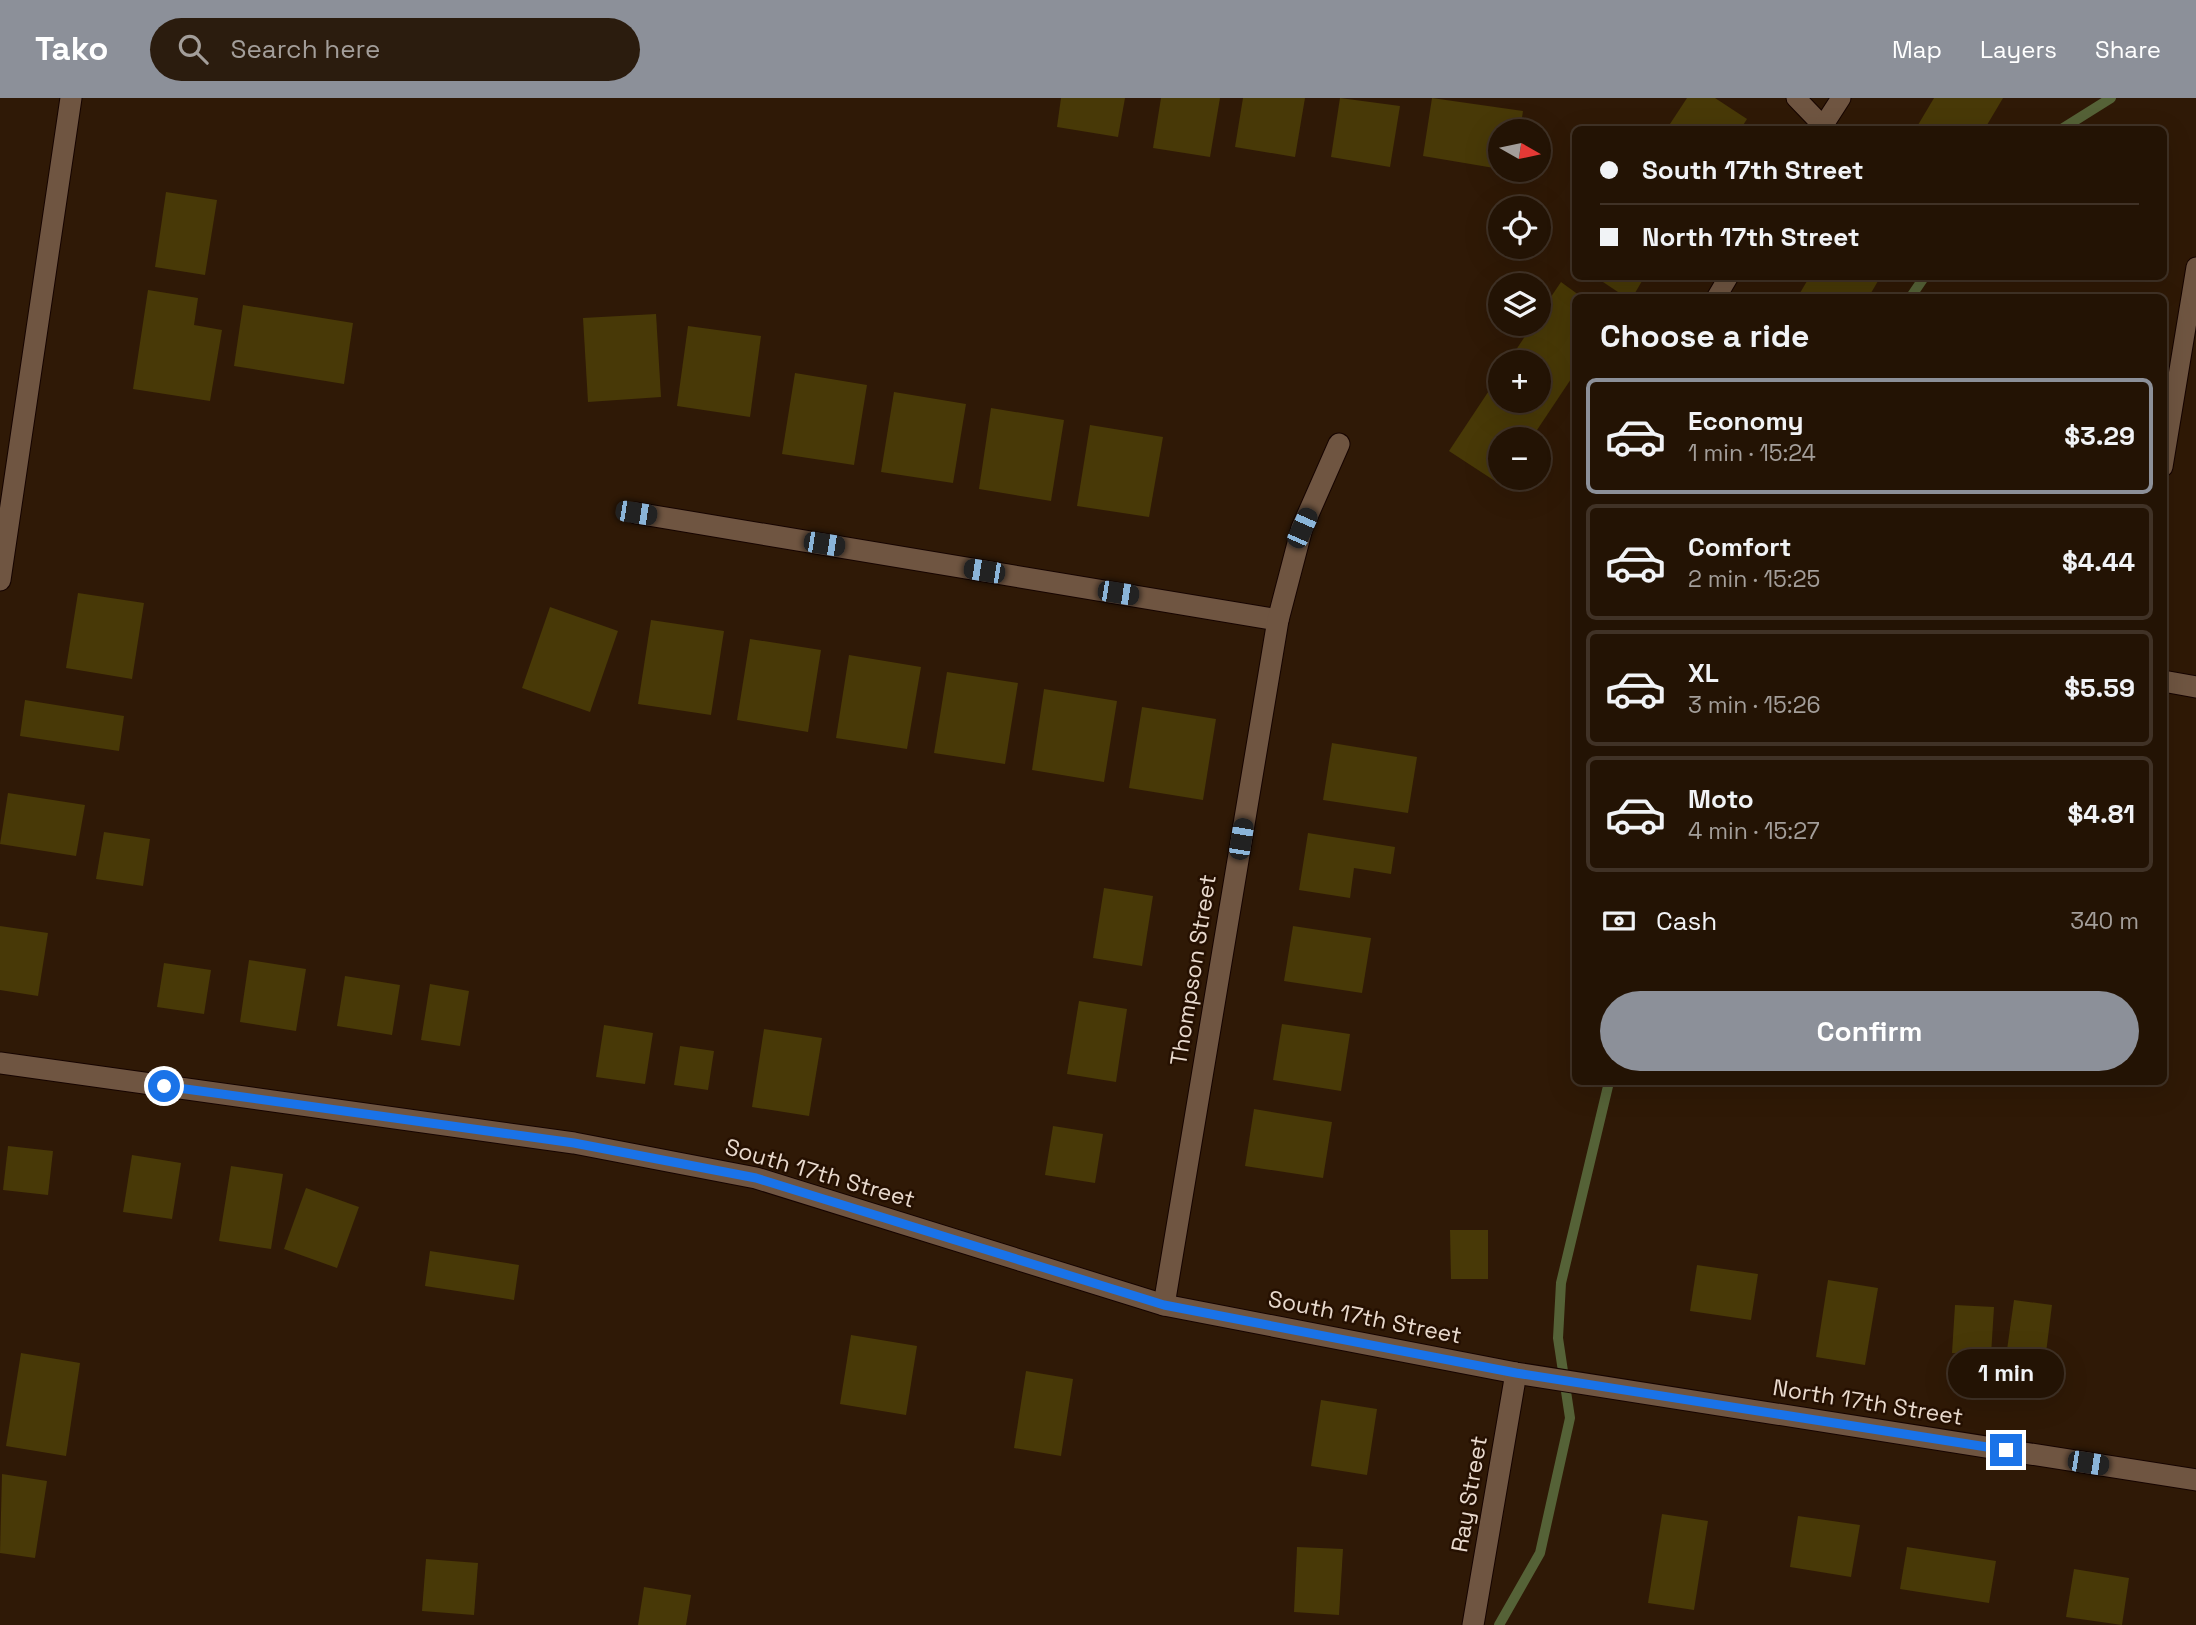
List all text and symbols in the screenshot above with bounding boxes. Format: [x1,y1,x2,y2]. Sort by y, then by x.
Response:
search box [150,18,640,81]
text: Tako [35,28,108,70]
icon: search [174,30,212,68]
text: Search here [230,32,380,66]
text: Map [1892,34,1942,65]
text: Layers [1980,34,2057,65]
text: Share [2095,34,2161,65]
north arrow [1488,119,1550,182]
map controls [1488,119,1551,490]
text: South 17th Street [1642,153,1864,187]
button: locate [1488,196,1551,259]
text: North 17th Street [1642,220,1860,254]
button: layers [1488,273,1551,336]
text: Choose a ride [1600,316,1810,356]
button: + [1488,350,1551,413]
text: Economy [1688,404,1804,438]
icon: car [1604,405,1667,468]
text: $3.29 [2064,419,2135,453]
button: − [1488,427,1551,490]
text: 1 min · 15:24 [1688,438,1816,468]
car [614,499,659,527]
car [1284,505,1321,551]
car [802,530,847,558]
text: Comfort [1688,530,1791,564]
icon: car [1604,531,1667,594]
text: $4.44 [2062,545,2135,579]
car [962,557,1007,585]
text: 2 min · 15:25 [1688,564,1820,594]
car [1096,579,1141,607]
text: XL [1688,656,1719,690]
icon: car [1604,657,1667,720]
text: $5.59 [2064,671,2135,705]
text: 3 min · 15:26 [1688,690,1821,720]
text: Moto [1688,782,1754,816]
icon: car [1604,783,1667,846]
text: $4.81 [2068,797,2135,831]
text: 4 min · 15:27 [1688,816,1820,846]
car [1228,817,1255,861]
street label: Thompson Street [1163,872,1223,1068]
icon: cash [1600,902,1638,940]
text: Cash [1656,904,1717,938]
text: 340 m [2070,906,2139,936]
button: Confirm [1600,991,2139,1071]
route start [148,1070,180,1102]
street label: South 17th Street [721,1132,919,1214]
street label: South 17th Street [1266,1284,1464,1350]
callout: 1 min [1948,1348,2064,1398]
text: 1 min [1978,1358,2034,1388]
street label: North 17th Street [1771,1372,1965,1432]
street label: Ray Street [1444,1433,1494,1555]
route end [1990,1434,2022,1466]
car [2066,1449,2111,1477]

